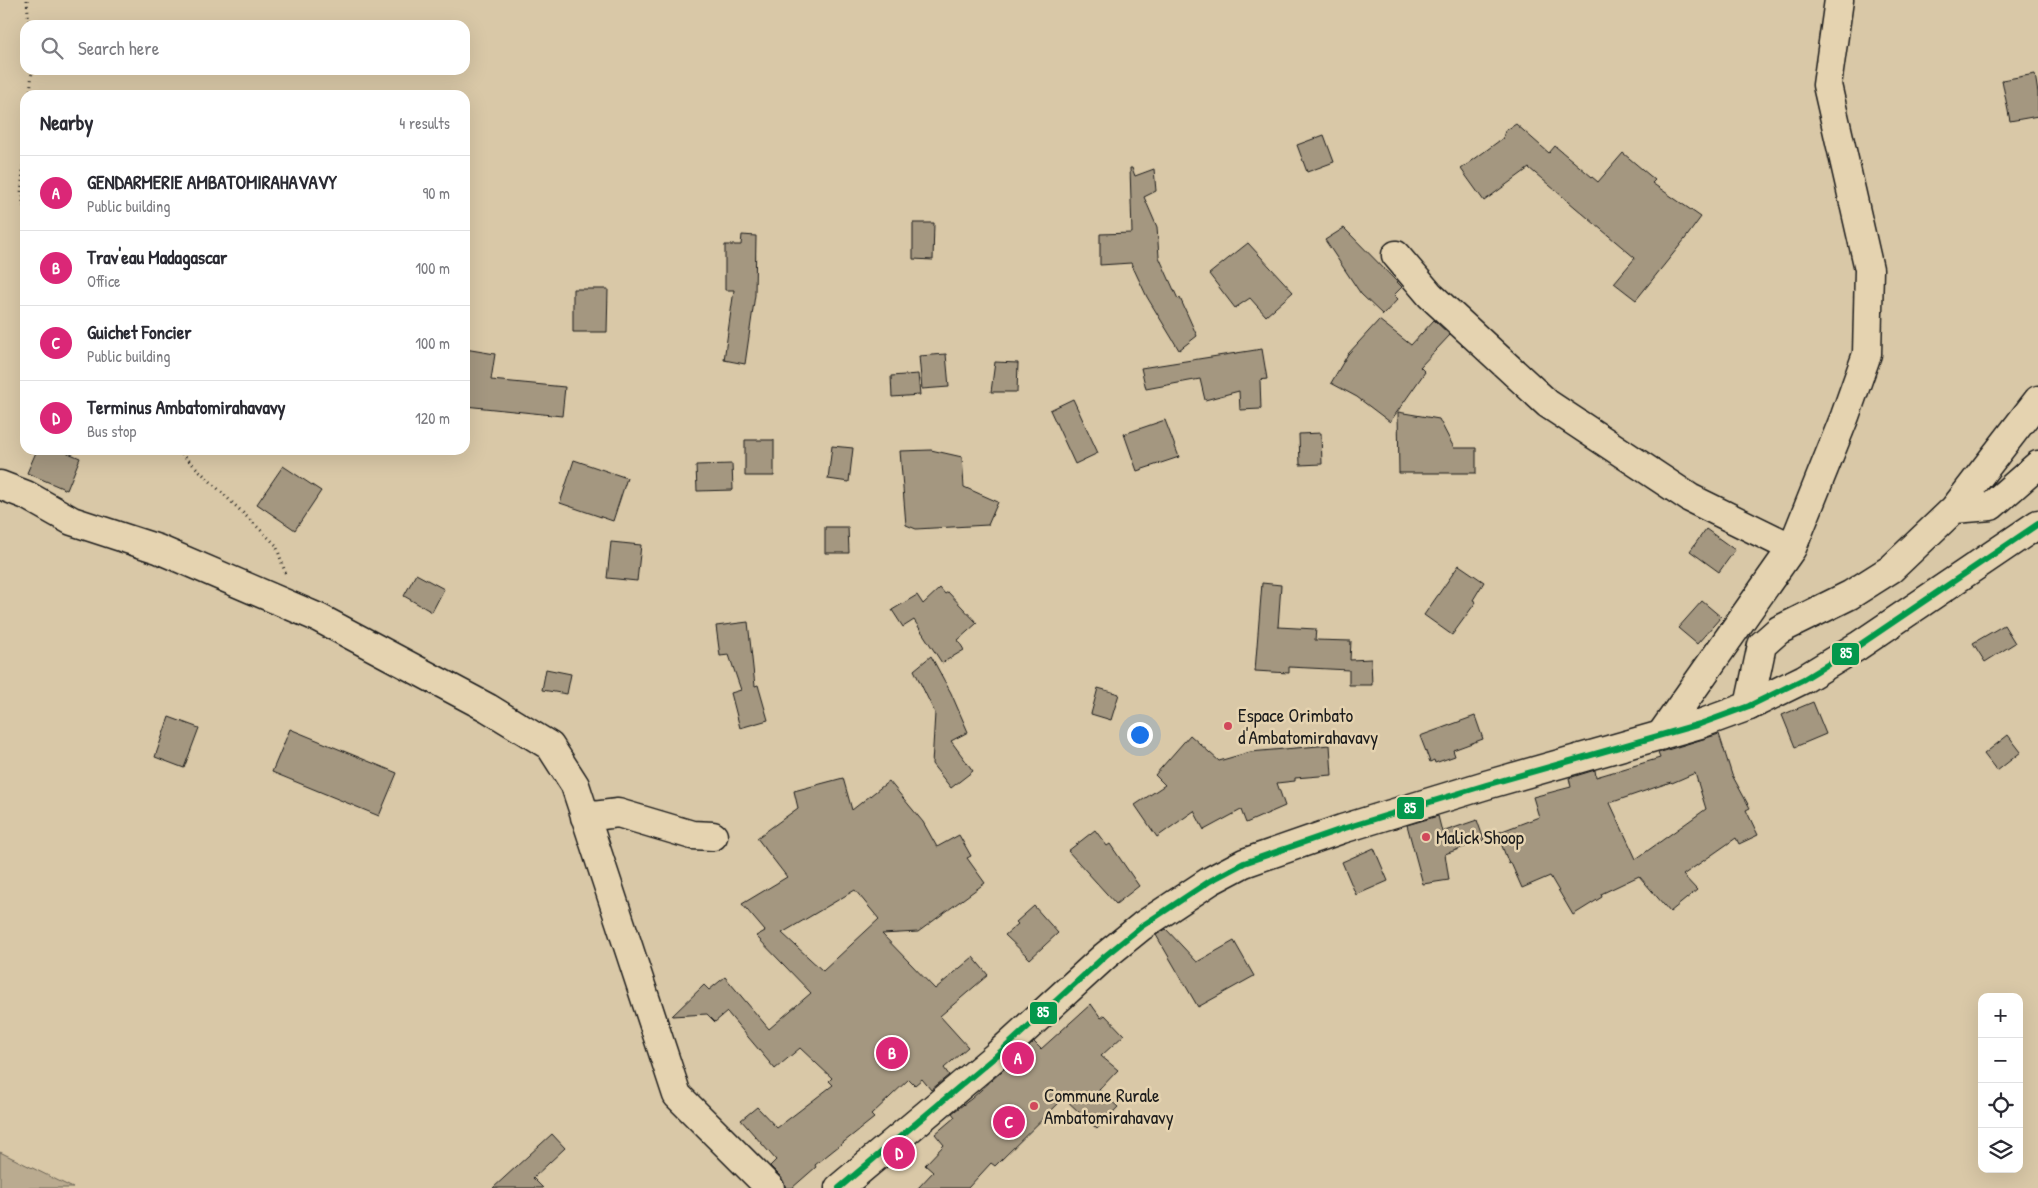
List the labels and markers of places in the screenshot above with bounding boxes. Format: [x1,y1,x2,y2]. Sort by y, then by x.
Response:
place label: Espace Orimbato d'Ambatomirahavavy [1238,702,1378,750]
marker: Espace Orimbato d'Ambatomirahavavy [1222,720,1234,732]
place label: Malick Shoop [1436,824,1524,850]
marker: Malick Shoop [1420,831,1432,843]
pin: B [876,1034,908,1072]
pin: A [1002,1039,1034,1077]
place label: Commune Rurale Ambatomirahavavy [1044,1082,1174,1130]
marker: Commune Rurale Ambatomirahavavy [1028,1100,1040,1112]
pin: C [993,1103,1025,1141]
pin: D [883,1134,915,1172]

